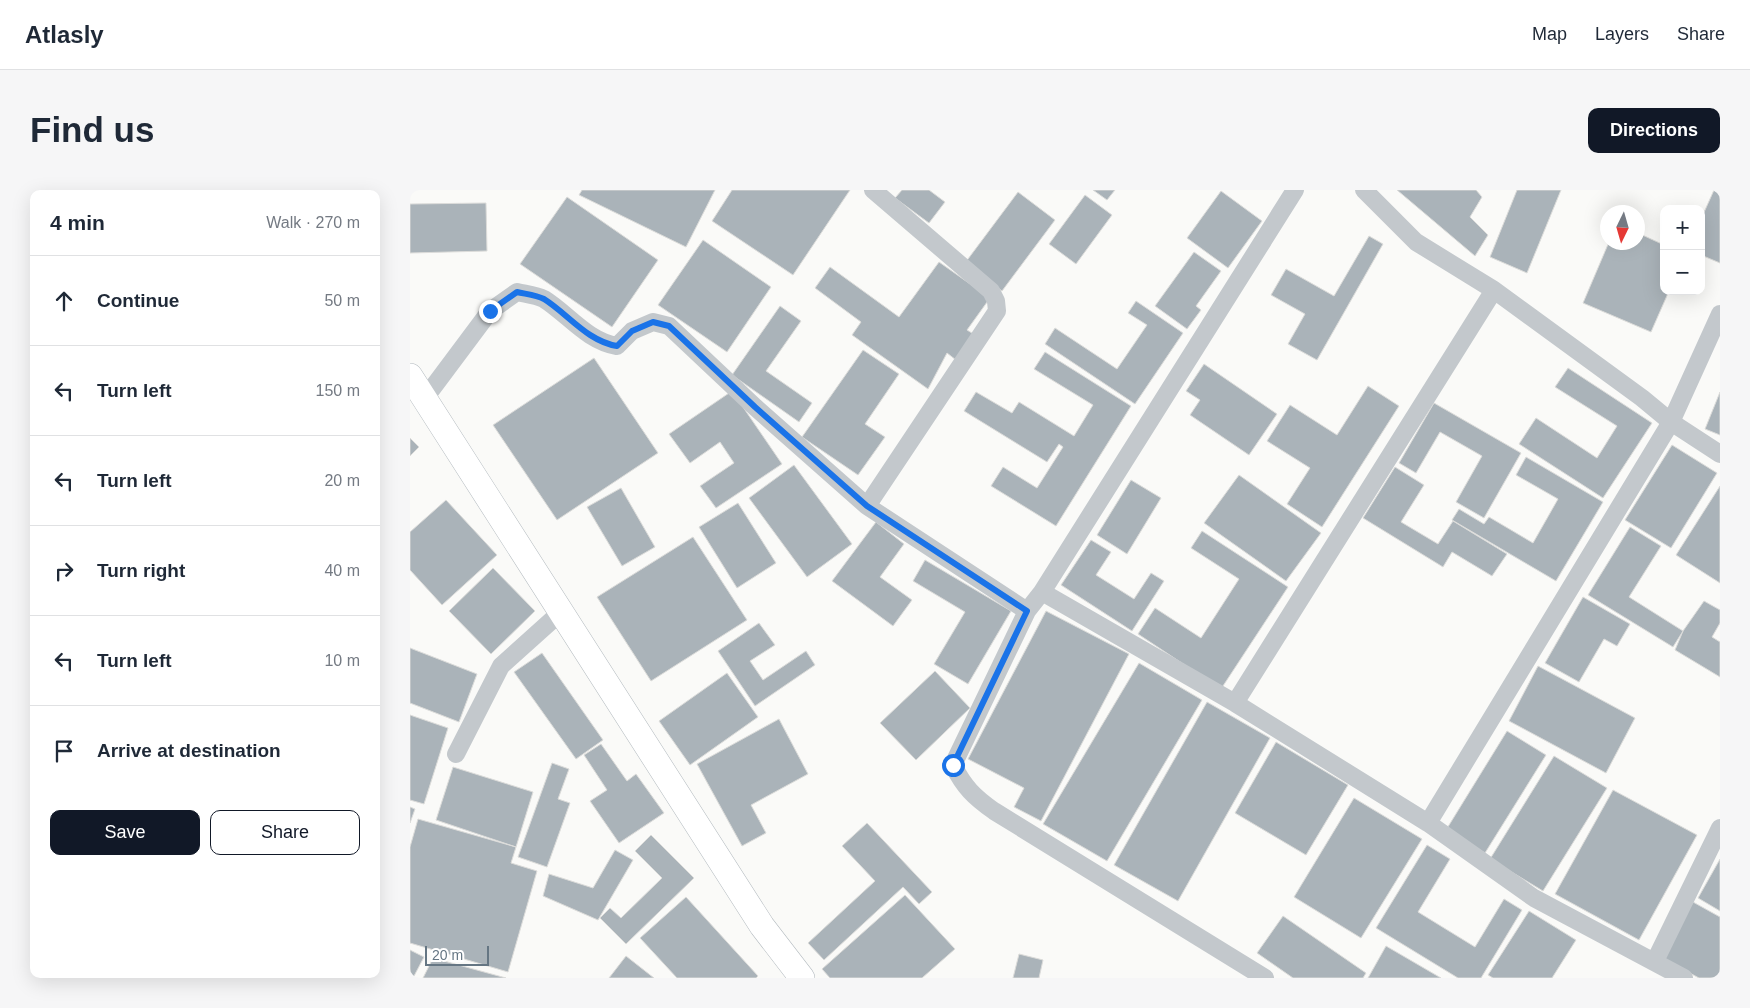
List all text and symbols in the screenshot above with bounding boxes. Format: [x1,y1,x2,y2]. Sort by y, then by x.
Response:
text: Atlasly [25,21,104,48]
text: Map [1532,24,1567,44]
text: Layers [1595,24,1649,44]
text: Share [1677,24,1725,44]
button: Directions [1588,108,1720,153]
text: Find us [30,110,154,149]
north arrow [1600,205,1645,250]
map controls [1660,205,1705,295]
button: + [1660,205,1705,250]
text: 4 min [50,211,105,234]
text: Walk · 270 m [266,214,360,231]
button: − [1660,250,1705,295]
icon: ahead [50,287,78,315]
text: Continue [97,290,179,311]
text: 50 m [324,292,360,309]
route end [479,300,502,323]
icon: left [50,377,78,405]
text: Turn left [97,380,172,401]
text: 150 m [316,382,360,399]
icon: left [50,467,78,495]
text: Turn left [97,470,172,491]
text: 20 m [324,472,360,489]
icon: right [50,557,78,585]
text: Turn right [97,560,185,581]
text: 40 m [324,562,360,579]
icon: left [50,647,78,675]
text: Turn left [97,650,172,671]
text: 10 m [324,652,360,669]
icon: arrive [50,737,78,765]
text: Arrive at destination [97,740,281,761]
route start [942,754,965,777]
button: Save [50,810,200,855]
button: Share [210,810,360,855]
scale bar [425,943,489,966]
text: 20 m [432,947,463,963]

